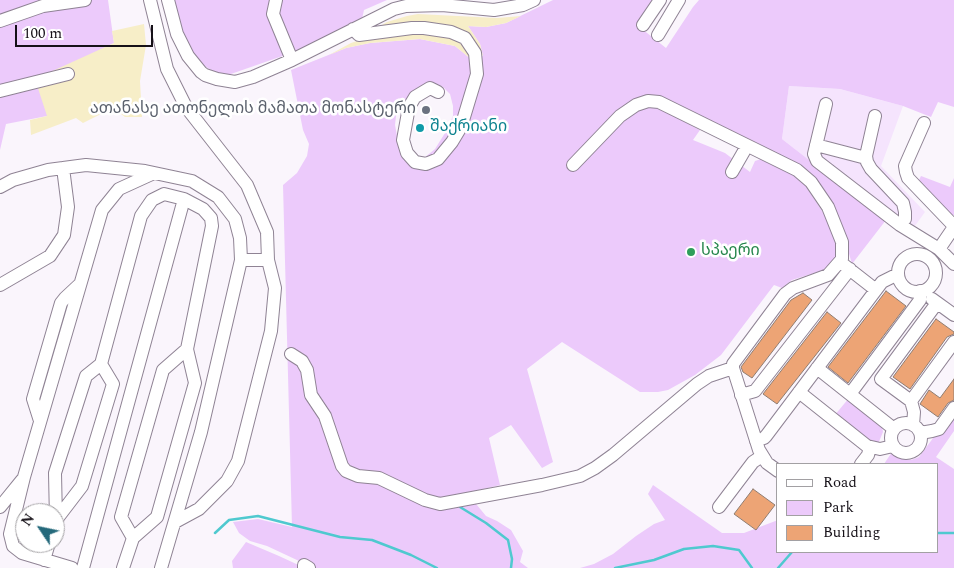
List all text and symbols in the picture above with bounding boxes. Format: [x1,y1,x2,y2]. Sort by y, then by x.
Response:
scale bar [18,15,155,47]
text: 100 m [23,22,62,45]
place label: ათანასე ათონელის მამათა მონასტერი [90,100,416,120]
marker: ათანასე ათონელის მამათა მონასტერი [420,104,432,116]
place label: შაქრიანი [430,118,507,138]
marker: შაქრიანი [414,122,426,134]
place label: სპაერი [701,242,760,262]
marker: სპაერი [685,246,697,258]
legend [776,463,939,553]
text: Road [823,471,857,494]
text: Park [823,496,854,519]
north arrow [15,503,65,553]
text: N [16,509,40,531]
text: Building [823,521,880,544]

